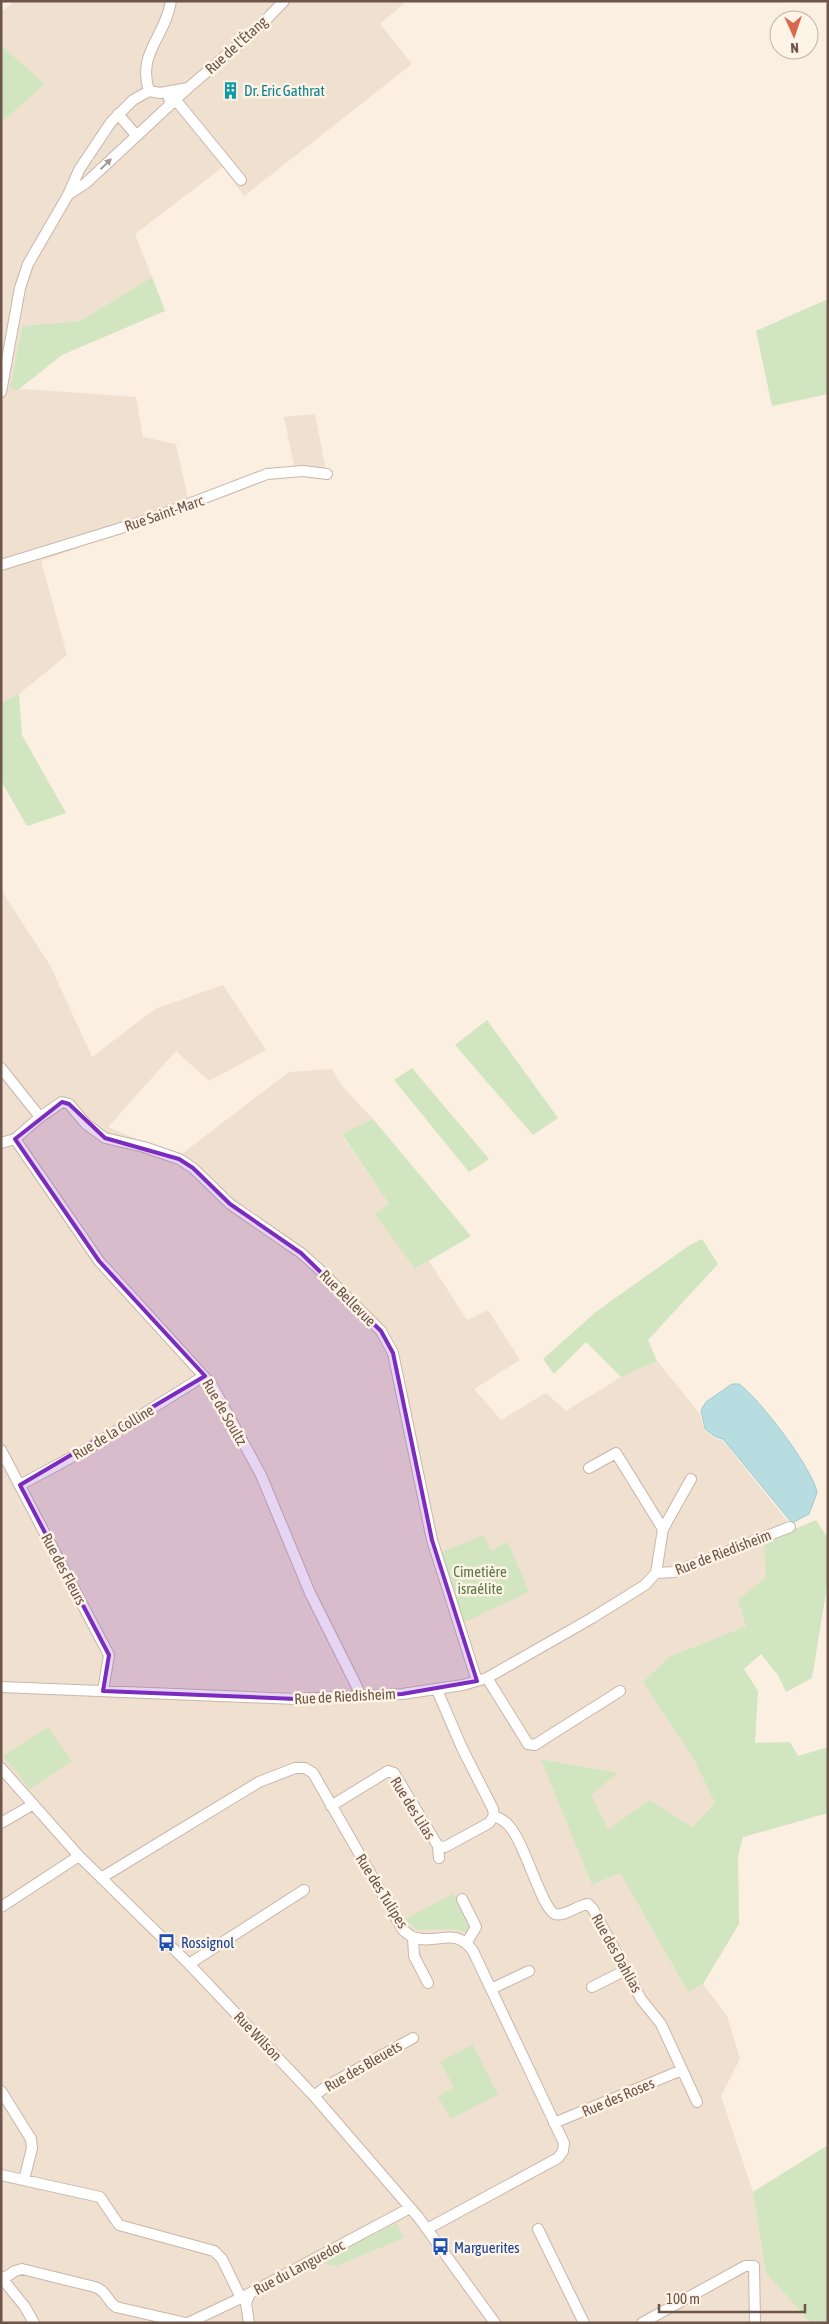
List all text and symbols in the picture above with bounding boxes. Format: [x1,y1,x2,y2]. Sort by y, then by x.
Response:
north arrow [769,10,819,60]
street label: Rue de l'Étang [202,12,271,77]
text: N [790,40,799,56]
building icon: Dr. Eric Gathrat [220,80,240,100]
place label: Dr. Eric Gathrat [244,82,325,99]
one-way arrow [99,158,111,170]
street label: Rue Saint-Marc [122,491,206,534]
street label: Rue Bellevue [316,1266,380,1330]
street label: Rue de Soultz [199,1376,251,1449]
street label: Rue de la Colline [69,1401,157,1463]
street label: Rue de Riedisheim [673,1526,773,1578]
street label: Rue des Fleurs [38,1530,90,1608]
park label: Cimetière israélite [453,1563,507,1597]
street label: Rue de Riedisheim [294,1685,396,1707]
street label: Rue des Lilas [387,1774,439,1842]
street label: Rue des Tulipes [352,1851,412,1931]
street label: Rue des Dahlias [588,1911,646,1995]
bus stop icon: Rossignol [157,1932,177,1952]
place label: Rossignol [181,1934,234,1951]
street label: Rue Wilson [231,2008,285,2064]
street label: Rue des Bleuets [321,2037,405,2095]
street label: Rue des Roses [579,2074,657,2120]
street label: Rue du Languedoc [251,2236,348,2298]
bus stop icon: Marguerites [430,2237,450,2257]
place label: Marguerites [454,2239,520,2256]
scale bar [659,2282,805,2314]
text: 100 m [666,2290,700,2307]

